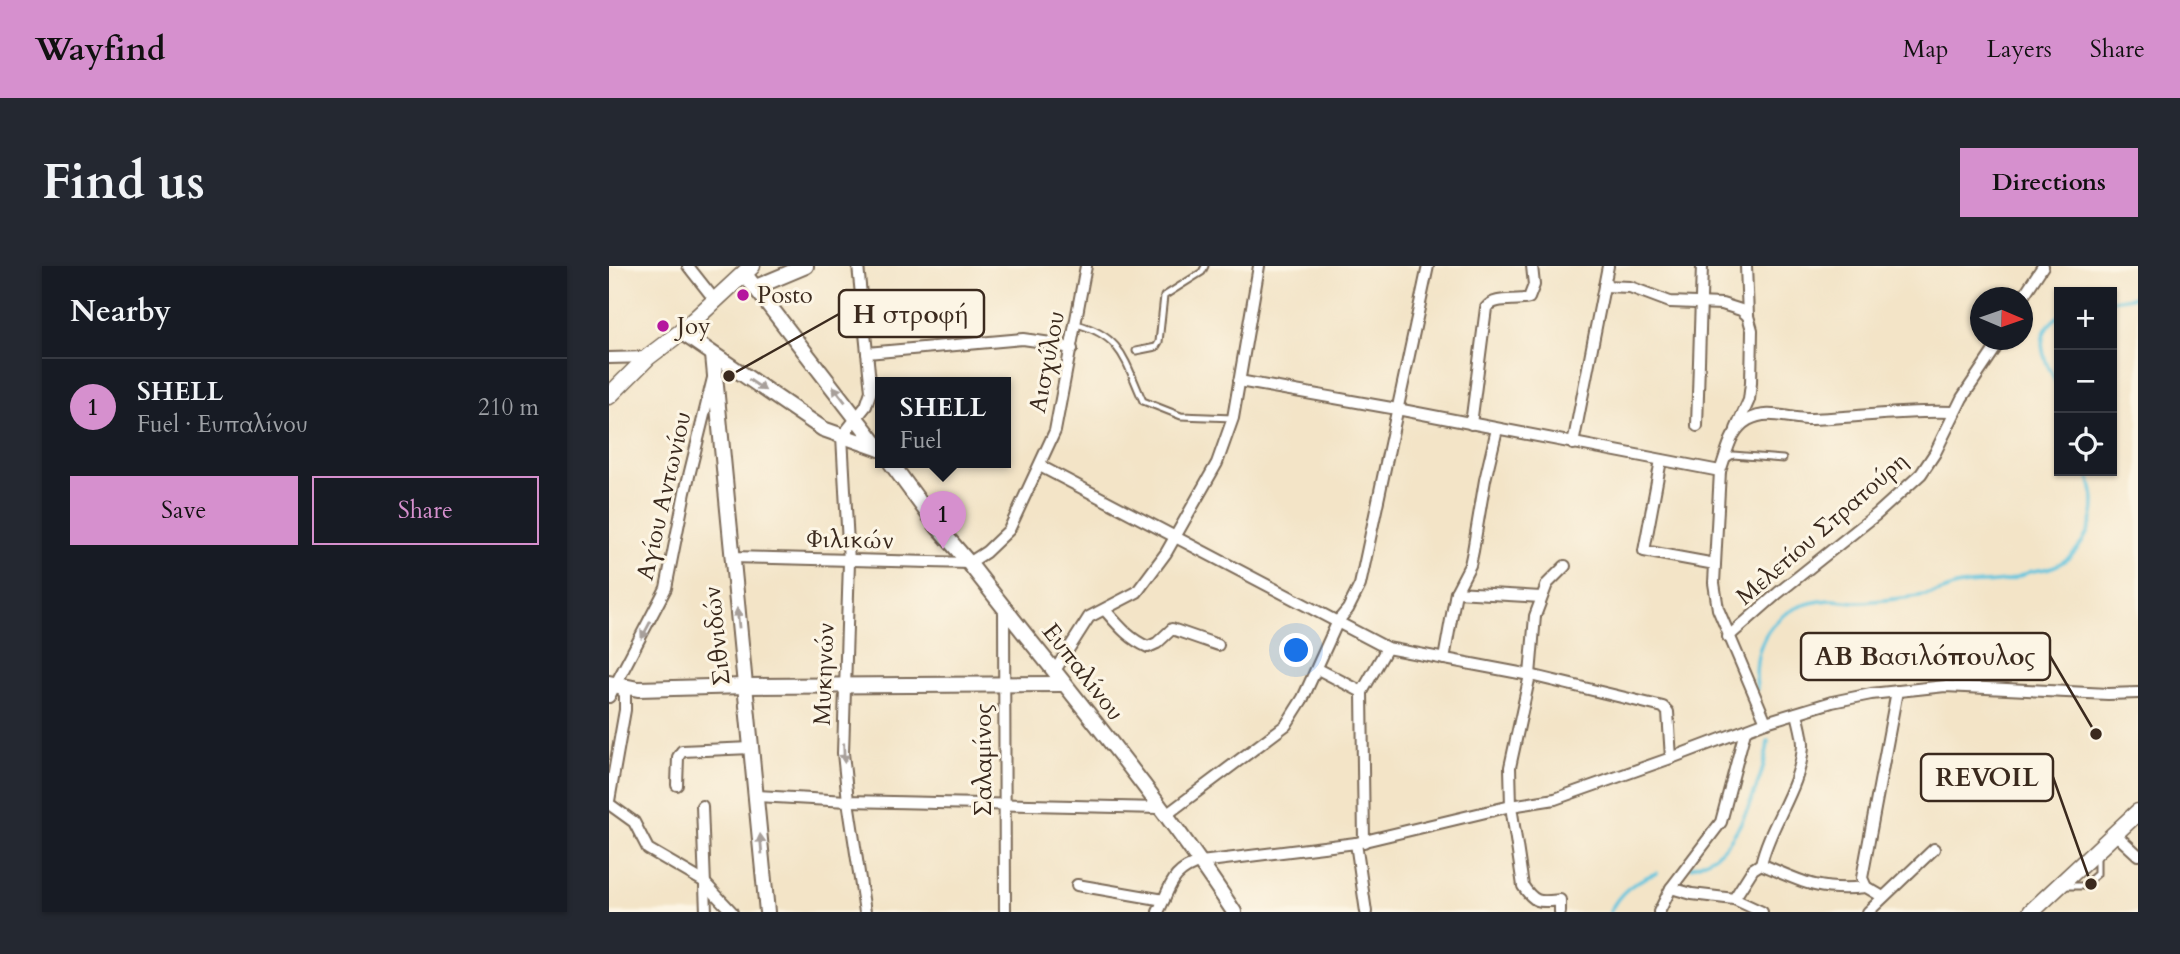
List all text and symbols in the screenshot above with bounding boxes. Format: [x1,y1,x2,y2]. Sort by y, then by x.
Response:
text: Wayfind [35,27,166,72]
text: Map [1903,33,1949,66]
text: Layers [1987,33,2052,66]
text: Share [2090,33,2145,66]
button: Directions [1960,148,2138,217]
text: Find us [42,149,205,216]
place label: Posto [757,279,813,312]
marker: Posto [735,287,751,303]
north arrow [1970,287,2033,350]
map controls [2054,287,2117,476]
button: + [2054,287,2117,350]
callout: Η στροφή [839,290,984,337]
text: Nearby [70,291,171,332]
text: Η στροφή [853,297,969,332]
street label: Αισχύλου [1021,308,1073,416]
place label: Joy [674,310,711,343]
marker: Joy [655,318,671,334]
button: − [2054,350,2117,413]
text: SHELL [137,374,223,409]
popup [875,377,1011,468]
one-way arrow [748,378,766,392]
one-way arrow [832,386,847,404]
text: SHELL [900,390,986,425]
text: 1 [87,392,99,423]
text: 210 m [478,392,539,423]
street label: Αγίου Αντωνίου [629,408,699,584]
text: Fuel · Ευπαλίνου [137,409,308,440]
button: locate [2054,413,2117,476]
text: Fuel [900,425,942,456]
street label: Μελετίου Στρατούρη [1729,445,1915,613]
button: Save [70,476,298,545]
button: Share [312,476,539,545]
pin: 1 [920,491,966,549]
street label: Φιλικών [806,523,894,557]
street label: Σιθνιδών [695,585,739,687]
one-way arrow [732,607,743,629]
street label: Ευπαλίνου [1034,616,1132,728]
one-way arrow [640,620,652,640]
street label: Μυκηνών [806,622,842,726]
your location [1279,633,1313,667]
callout: ΑΒ Βασιλόπουλος [1801,633,2050,680]
text: ΑΒ Βασιλόπουλος [1815,639,2035,674]
street label: Σαλαμίνος [967,704,1000,816]
one-way arrow [838,742,849,764]
callout: REVOIL [1921,754,2053,801]
text: REVOIL [1935,760,2039,795]
one-way arrow [755,833,766,855]

